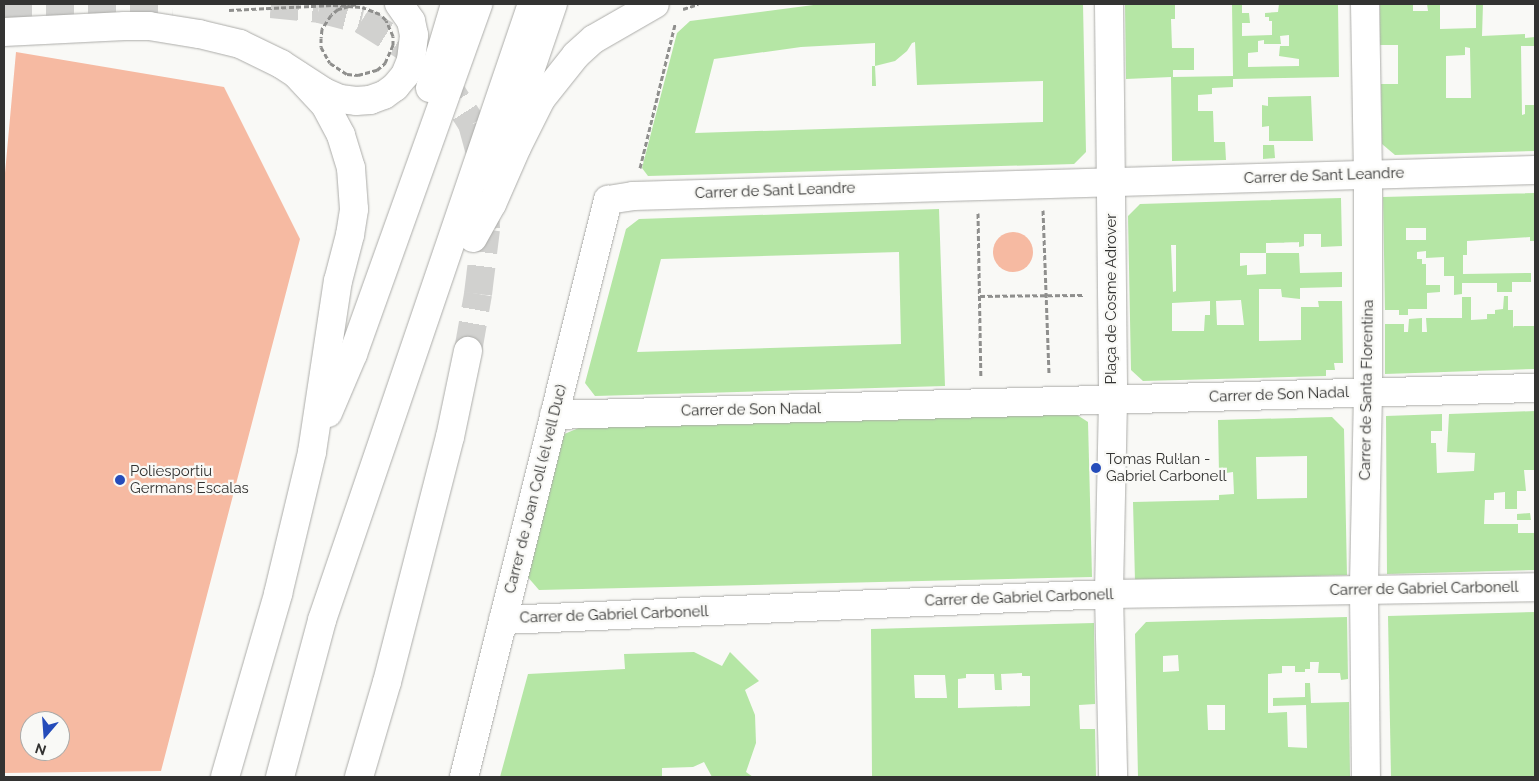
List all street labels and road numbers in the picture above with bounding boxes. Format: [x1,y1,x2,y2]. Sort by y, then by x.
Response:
street label: Carrer de Sant Leandre [1243,164,1405,188]
street label: Carrer de Sant Leandre [694,179,856,203]
street label: Plaça de Cosme Adrover [1103,213,1121,385]
street label: Carrer de Santa Florentina [1356,299,1378,481]
street label: Carrer de Joan Coll (el vell Duc) [501,381,571,597]
street label: Carrer de Son Nadal [1208,384,1350,406]
street label: Carrer de Son Nadal [681,400,821,420]
street label: Carrer de Gabriel Carbonell [1329,578,1519,600]
street label: Carrer de Gabriel Carbonell [924,586,1114,610]
street label: Carrer de Gabriel Carbonell [519,603,709,627]

